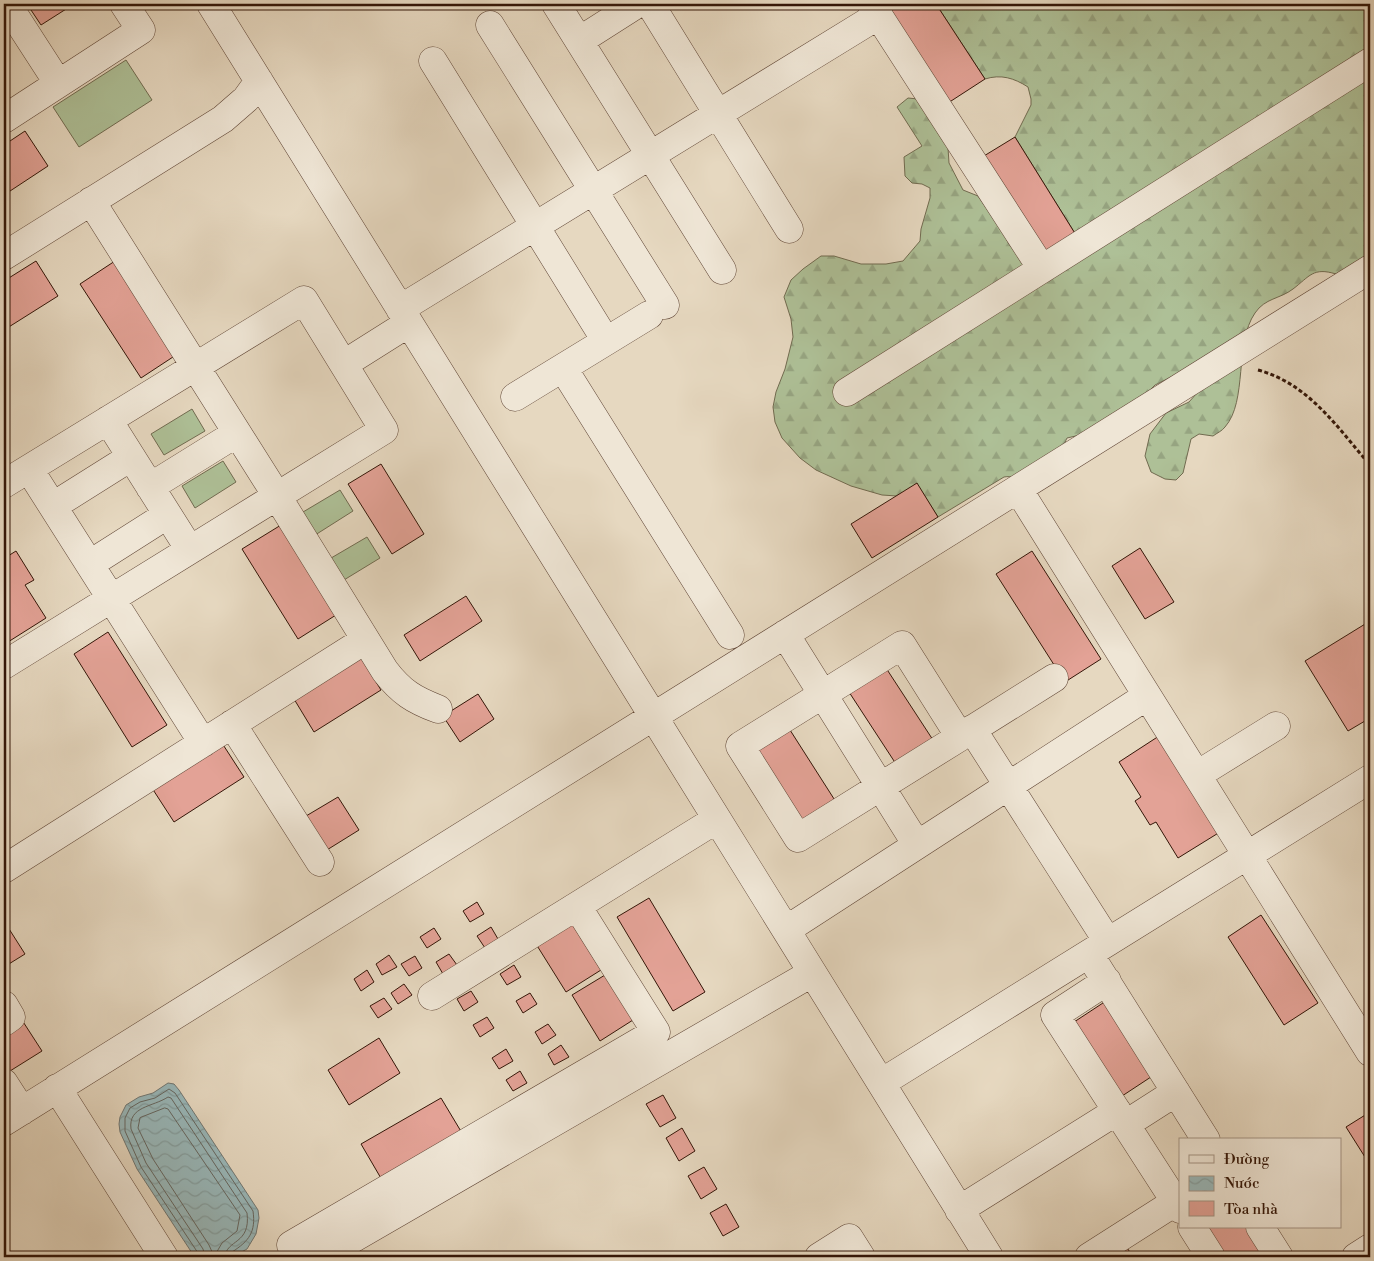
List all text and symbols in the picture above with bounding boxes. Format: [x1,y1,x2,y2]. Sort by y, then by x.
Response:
legend [1179,1138,1342,1228]
text: Đường [1224,1150,1270,1169]
text: Nước [1224,1174,1260,1193]
text: Tòa nhà [1224,1200,1278,1219]

